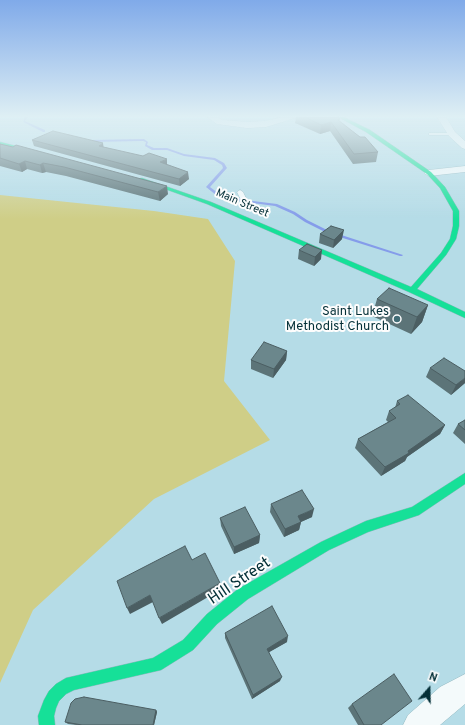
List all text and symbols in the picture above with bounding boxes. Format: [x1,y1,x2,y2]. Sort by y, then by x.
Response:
street label: Main Street [214,187,270,221]
place label: Saint Lukes Methodist Church [286,304,389,335]
marker: Saint Lukes Methodist Church [392,314,402,324]
street label: Hill Street [205,554,275,610]
north arrow [409,669,449,709]
text: N [427,670,439,686]

